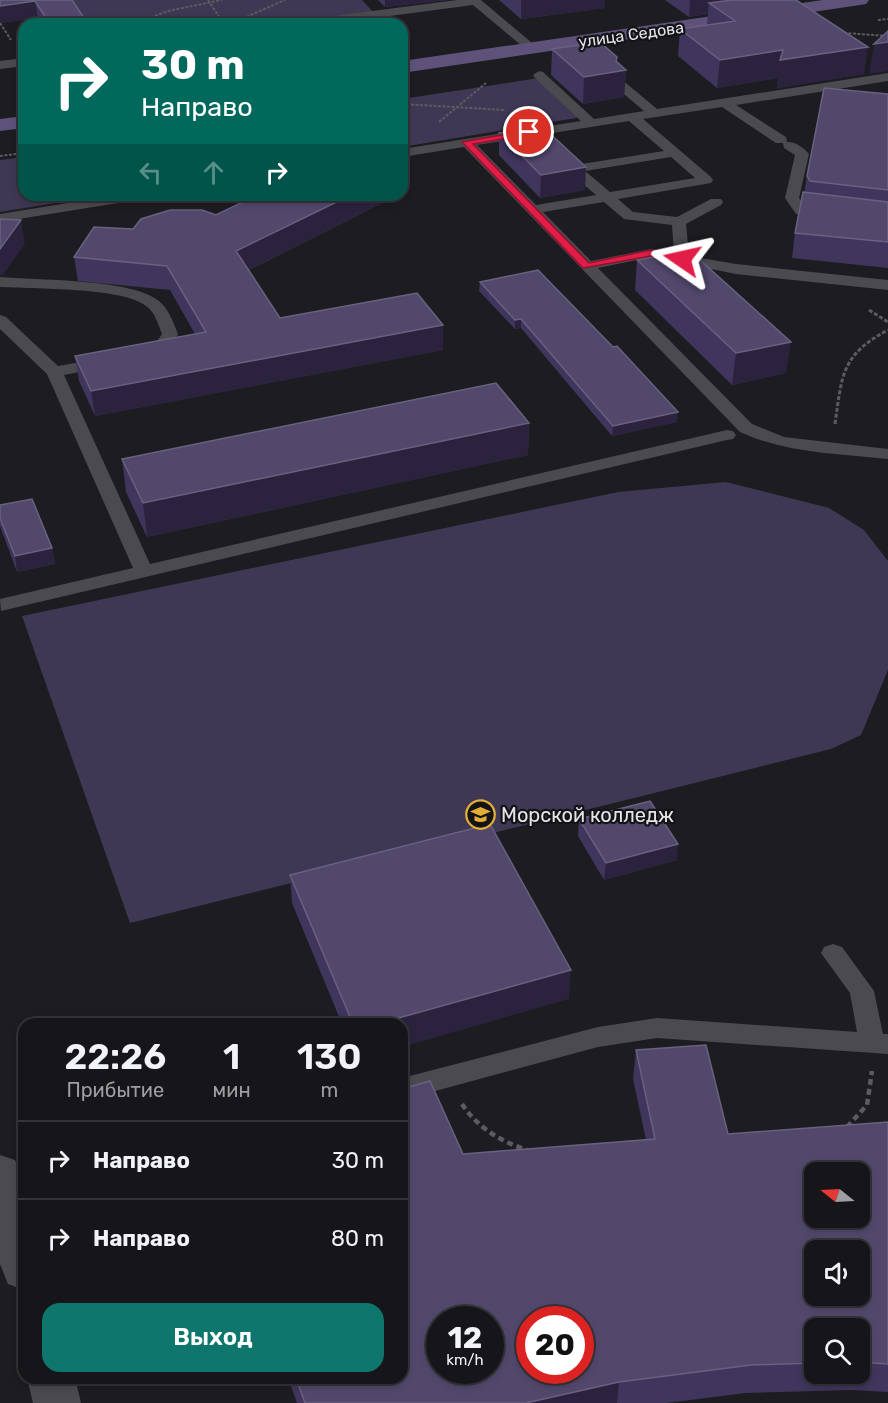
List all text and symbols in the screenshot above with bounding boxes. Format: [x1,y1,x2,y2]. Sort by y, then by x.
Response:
street label: улица Седова [577,18,685,51]
text: 30 m [141,40,245,90]
icon: right [42,42,120,120]
text: Направо [141,91,253,123]
pin [503,106,554,157]
icon: arrive [512,115,545,148]
icon: left [134,156,167,189]
icon: ahead [197,156,230,189]
icon: right [260,156,293,189]
position arrow [650,227,714,291]
school or university icon: Морской колледж [464,799,496,831]
place label: Морской колледж [501,803,674,827]
text: 22:26 [64,1035,166,1078]
text: 1 [223,1035,240,1078]
text: 130 [297,1035,362,1078]
text: Прибытие [66,1078,164,1102]
text: мин [213,1078,251,1102]
text: m [320,1078,338,1102]
icon: right [42,1144,75,1177]
text: Направо [93,1147,190,1174]
text: 30 m [332,1147,384,1174]
north arrow [804,1162,870,1228]
map controls [804,1162,870,1384]
icon: right [42,1222,75,1255]
text: Направо [93,1225,190,1252]
text: 80 m [331,1225,384,1252]
button: sound [804,1240,870,1306]
button: Выход [42,1303,384,1372]
speed limit sign: 20 [516,1306,594,1384]
button: search [804,1318,870,1384]
text: 12 [448,1320,482,1356]
text: km/h [446,1351,484,1369]

